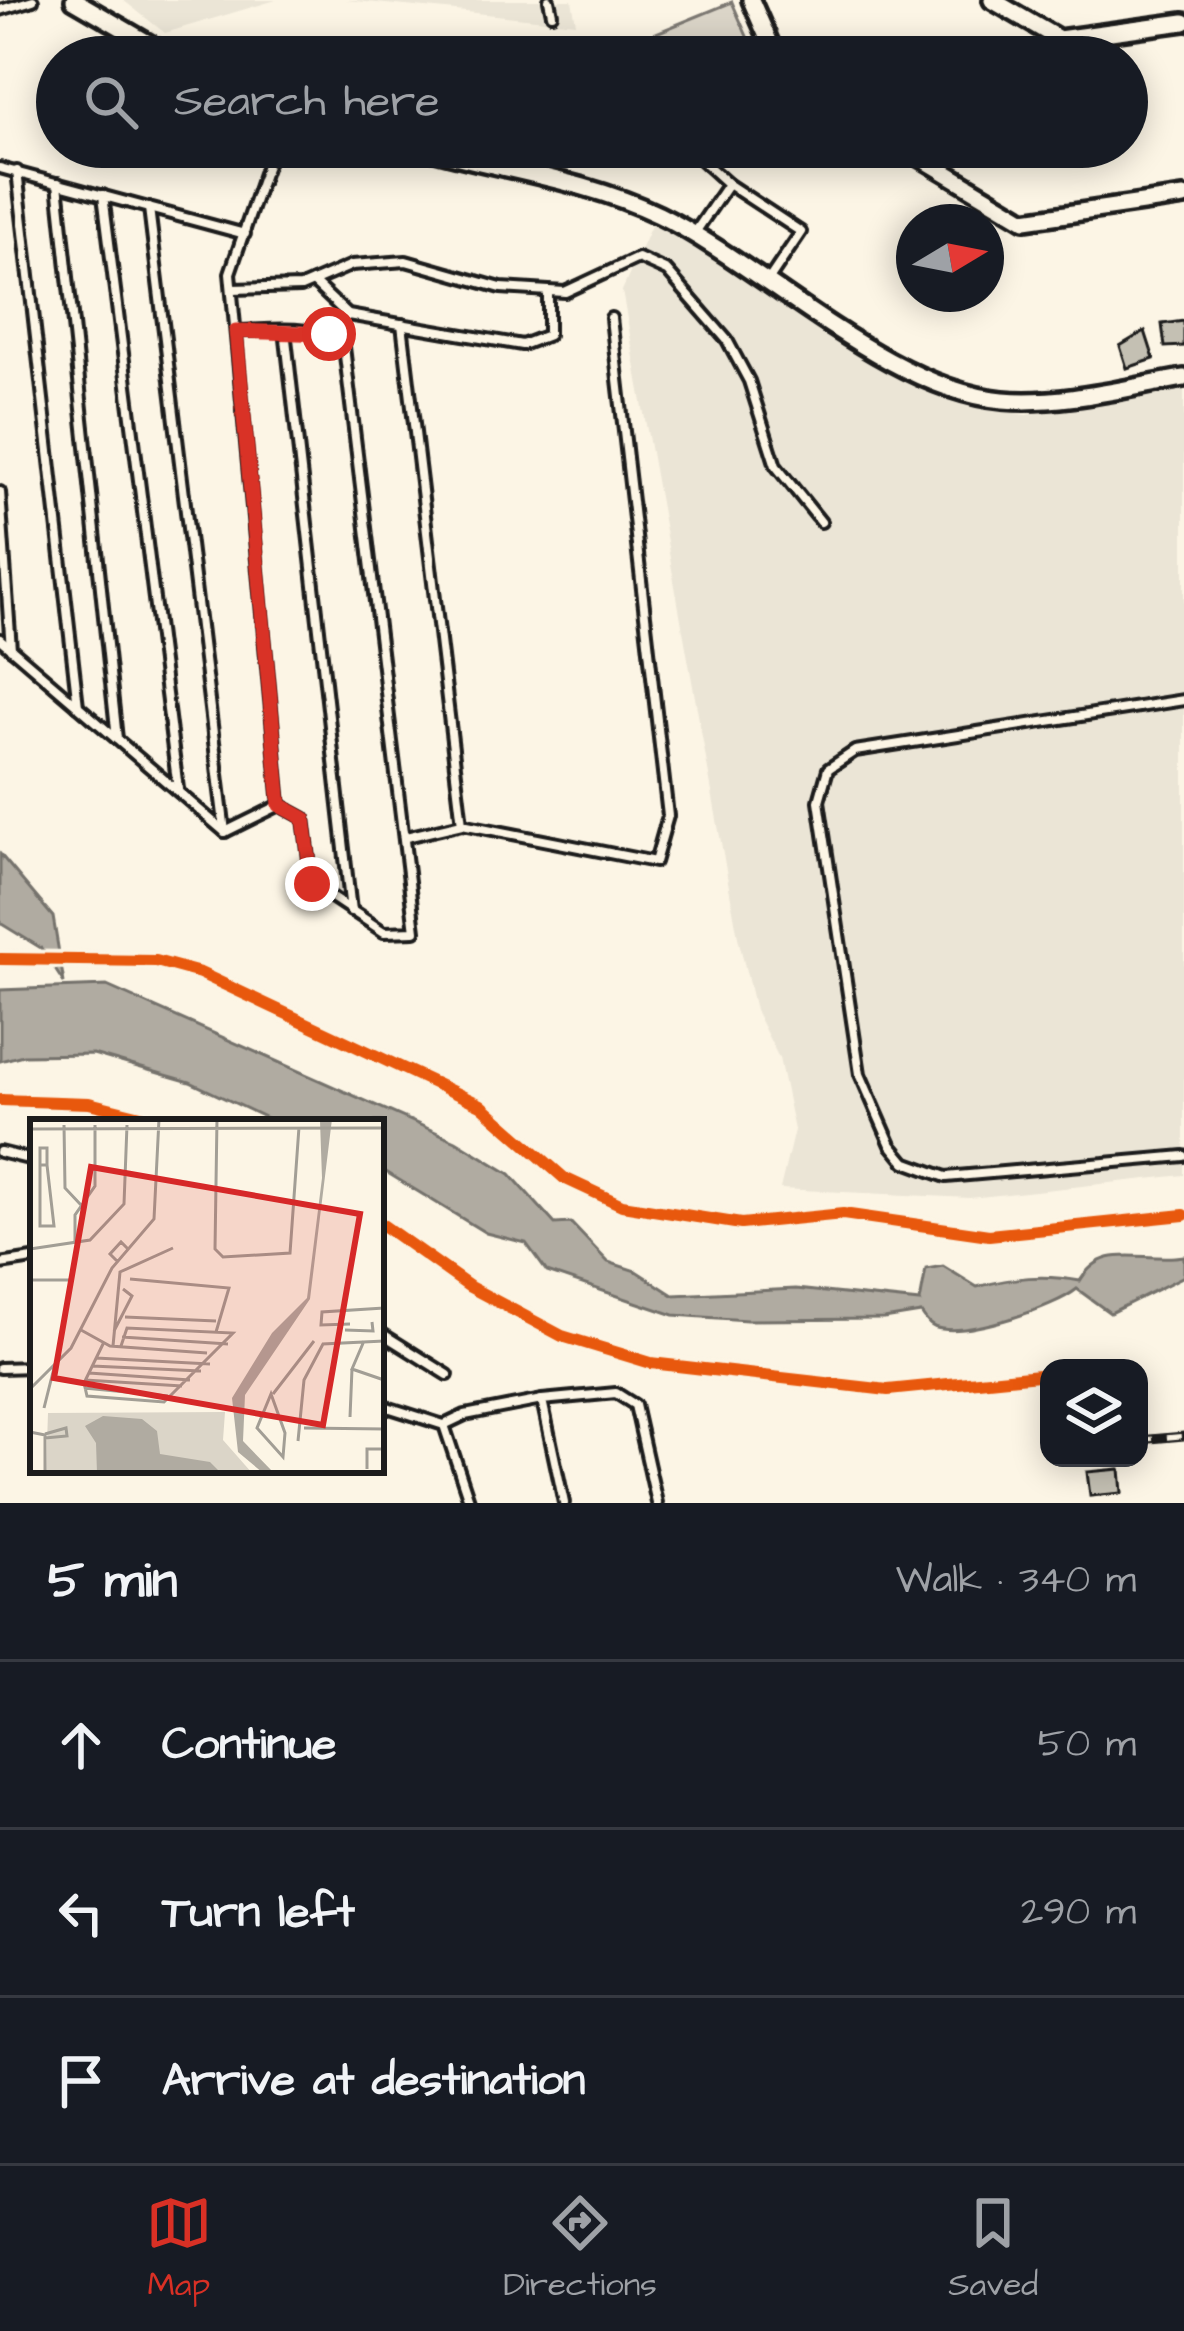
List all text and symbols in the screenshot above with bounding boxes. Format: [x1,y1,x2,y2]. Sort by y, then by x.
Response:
search box [36,36,1148,168]
icon: search [78,69,144,135]
text: Search here [174,71,440,133]
north arrow [896,204,1004,312]
route start [302,307,356,361]
route end [285,857,339,911]
inset map [30,1119,384,1473]
map controls [1040,1359,1148,1467]
button: layers [1040,1359,1148,1467]
text: 5 min [48,1546,177,1617]
text: Walk · 340 m [896,1554,1136,1608]
icon: ahead [48,1712,114,1778]
text: Continue [162,1714,336,1776]
text: 50 m [1038,1718,1136,1772]
icon: left [48,1880,114,1946]
text: Turn left [162,1882,355,1944]
text: 290 m [1021,1886,1136,1940]
icon: arrive [48,2048,114,2114]
text: Arrive at destination [162,2050,585,2112]
tab: Map [146,2190,212,2308]
tab: Directions [503,2190,657,2308]
tab: Saved [948,2190,1038,2308]

